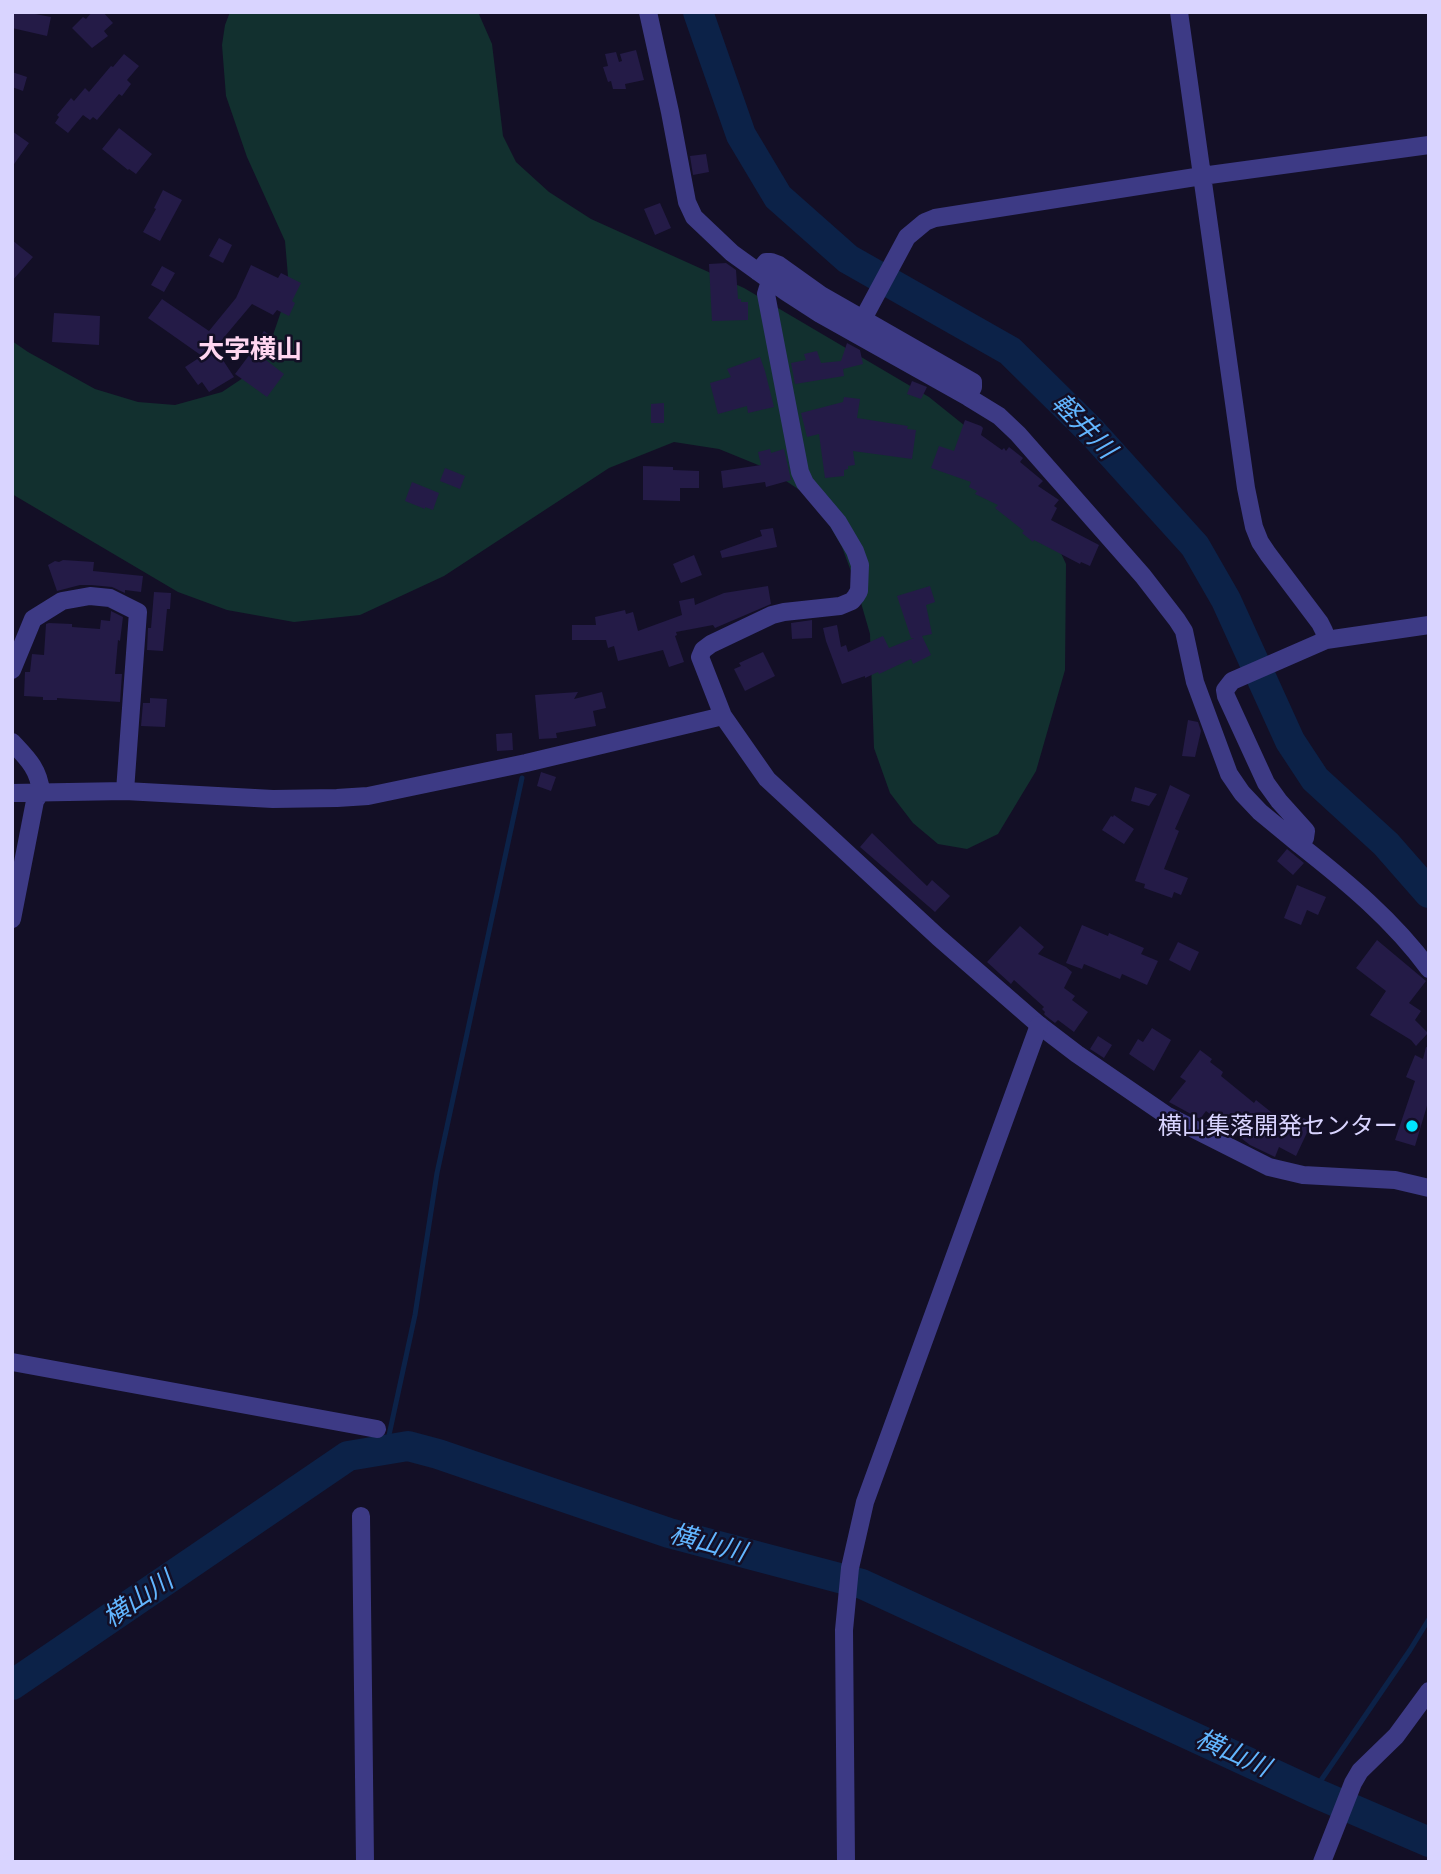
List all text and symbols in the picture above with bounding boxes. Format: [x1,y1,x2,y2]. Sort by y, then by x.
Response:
district label: 大字横山 [198,333,302,365]
water label: 軽井川 [1046,387,1122,465]
place label: 横山集落開発センター [1158,1112,1398,1140]
marker: 横山集落開発センター [1404,1118,1420,1134]
water label: 横山川 [666,1518,750,1568]
water label: 横山川 [97,1564,179,1634]
water label: 横山川 [1191,1723,1275,1783]

